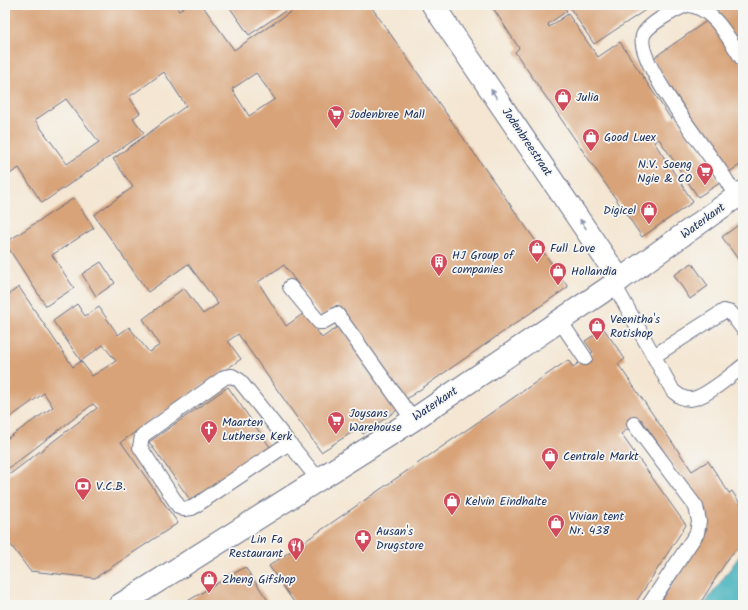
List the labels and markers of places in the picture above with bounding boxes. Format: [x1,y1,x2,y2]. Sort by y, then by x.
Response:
shop icon: Julia [553,87,573,112]
place label: Julia [576,88,599,107]
supermarket icon: Jodenbree Mall [326,104,346,129]
place label: Jodenbree Mall [349,105,425,124]
shop icon: Good Luex [581,127,601,152]
place label: Good Luex [604,128,657,147]
place label: N.V. Soeng Ngie & CO [637,155,693,188]
supermarket icon: N.V. Soeng Ngie & CO [695,161,715,186]
shop icon: Digicel [639,200,659,225]
place label: Digicel [603,201,636,220]
shop icon: Full Love [527,238,547,263]
place label: Full Love [550,239,596,258]
place label: HJ Group of companies [452,246,515,279]
building icon: HJ Group of companies [429,252,449,277]
shop icon: Hollandia [548,261,568,286]
place label: Hollandia [571,262,617,281]
place label: Veenitha's Rotishop [610,310,660,343]
shop icon: Veenitha's Rotishop [587,316,607,341]
place label: Joysans Warehouse [349,404,402,437]
supermarket icon: Joysans Warehouse [326,410,346,435]
place label: Maarten Lutherse Kerk [222,413,293,446]
church icon: Maarten Lutherse Kerk [199,419,219,444]
shop icon: Centrale Markt [540,446,560,471]
place label: Centrale Markt [563,447,639,466]
bank icon: V.C.B. [73,476,93,501]
place label: V.C.B. [96,477,126,496]
shop icon: Kelvin Eindhalte [442,491,462,516]
place label: Kelvin Eindhalte [465,492,547,511]
place label: Vivian tent Nr. 438 [569,507,624,540]
shop icon: Vivian tent Nr. 438 [546,513,566,538]
place label: Ausan's Drugstore [376,522,424,555]
pharmacy icon: Ausan's Drugstore [353,528,373,553]
place label: Lin Fa Restaurant [229,530,283,563]
restaurant icon: Lin Fa Restaurant [286,536,306,561]
shop icon: Zheng Gifshop [199,569,219,594]
place label: Zheng Gifshop [222,570,296,589]

